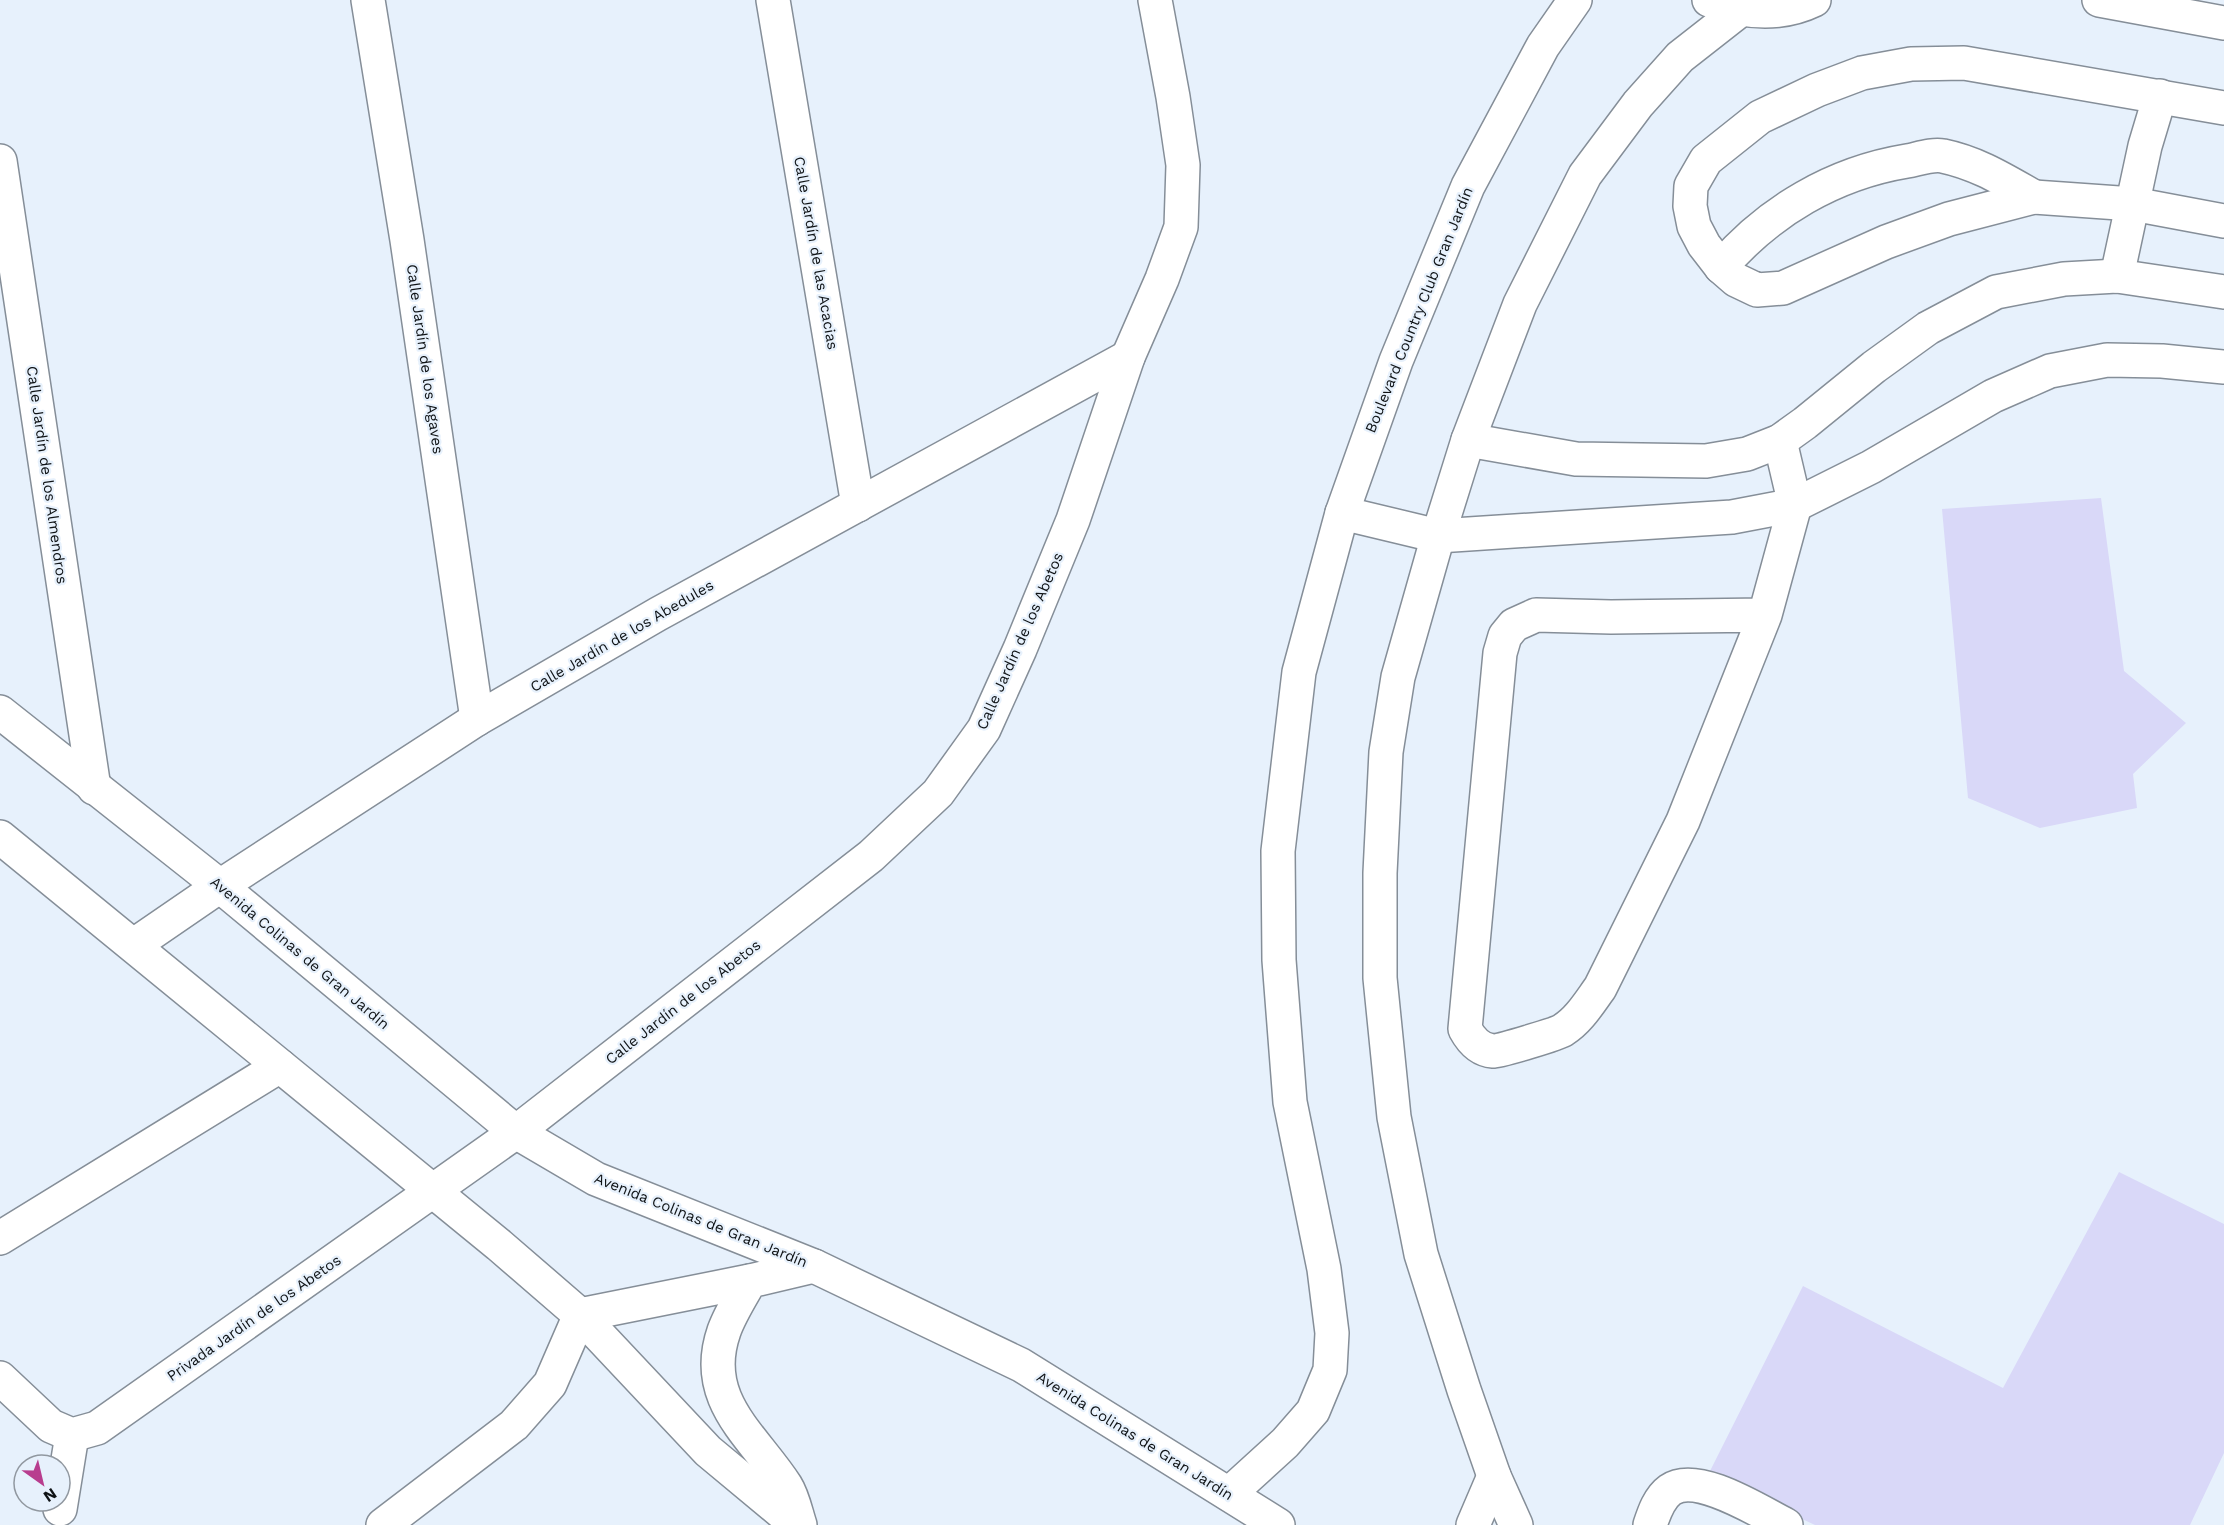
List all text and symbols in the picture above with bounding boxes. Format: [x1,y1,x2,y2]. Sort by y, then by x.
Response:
street label: Calle Jardín de las Acacias [790,155,842,351]
street label: Boulevard Country Club Gran Jardín [1361,185,1477,435]
street label: Calle Jardín de los Agaves [403,263,447,455]
street label: Calle Jardín de los Almendros [23,365,71,585]
street label: Calle Jardín de los Abetos [973,550,1067,732]
street label: Calle Jardín de los Abedules [527,576,717,696]
street label: Avenida Colinas de Gran Jardín [207,873,393,1033]
street label: Calle Jardín de los Abetos [602,936,764,1068]
street label: Avenida Colinas de Gran Jardín [592,1169,810,1271]
street label: Privada Jardín de los Abetos [164,1251,344,1385]
street label: Avenida Colinas de Gran Jardín [1033,1368,1237,1504]
north arrow [12,1453,72,1513]
text: N [40,1484,60,1506]

